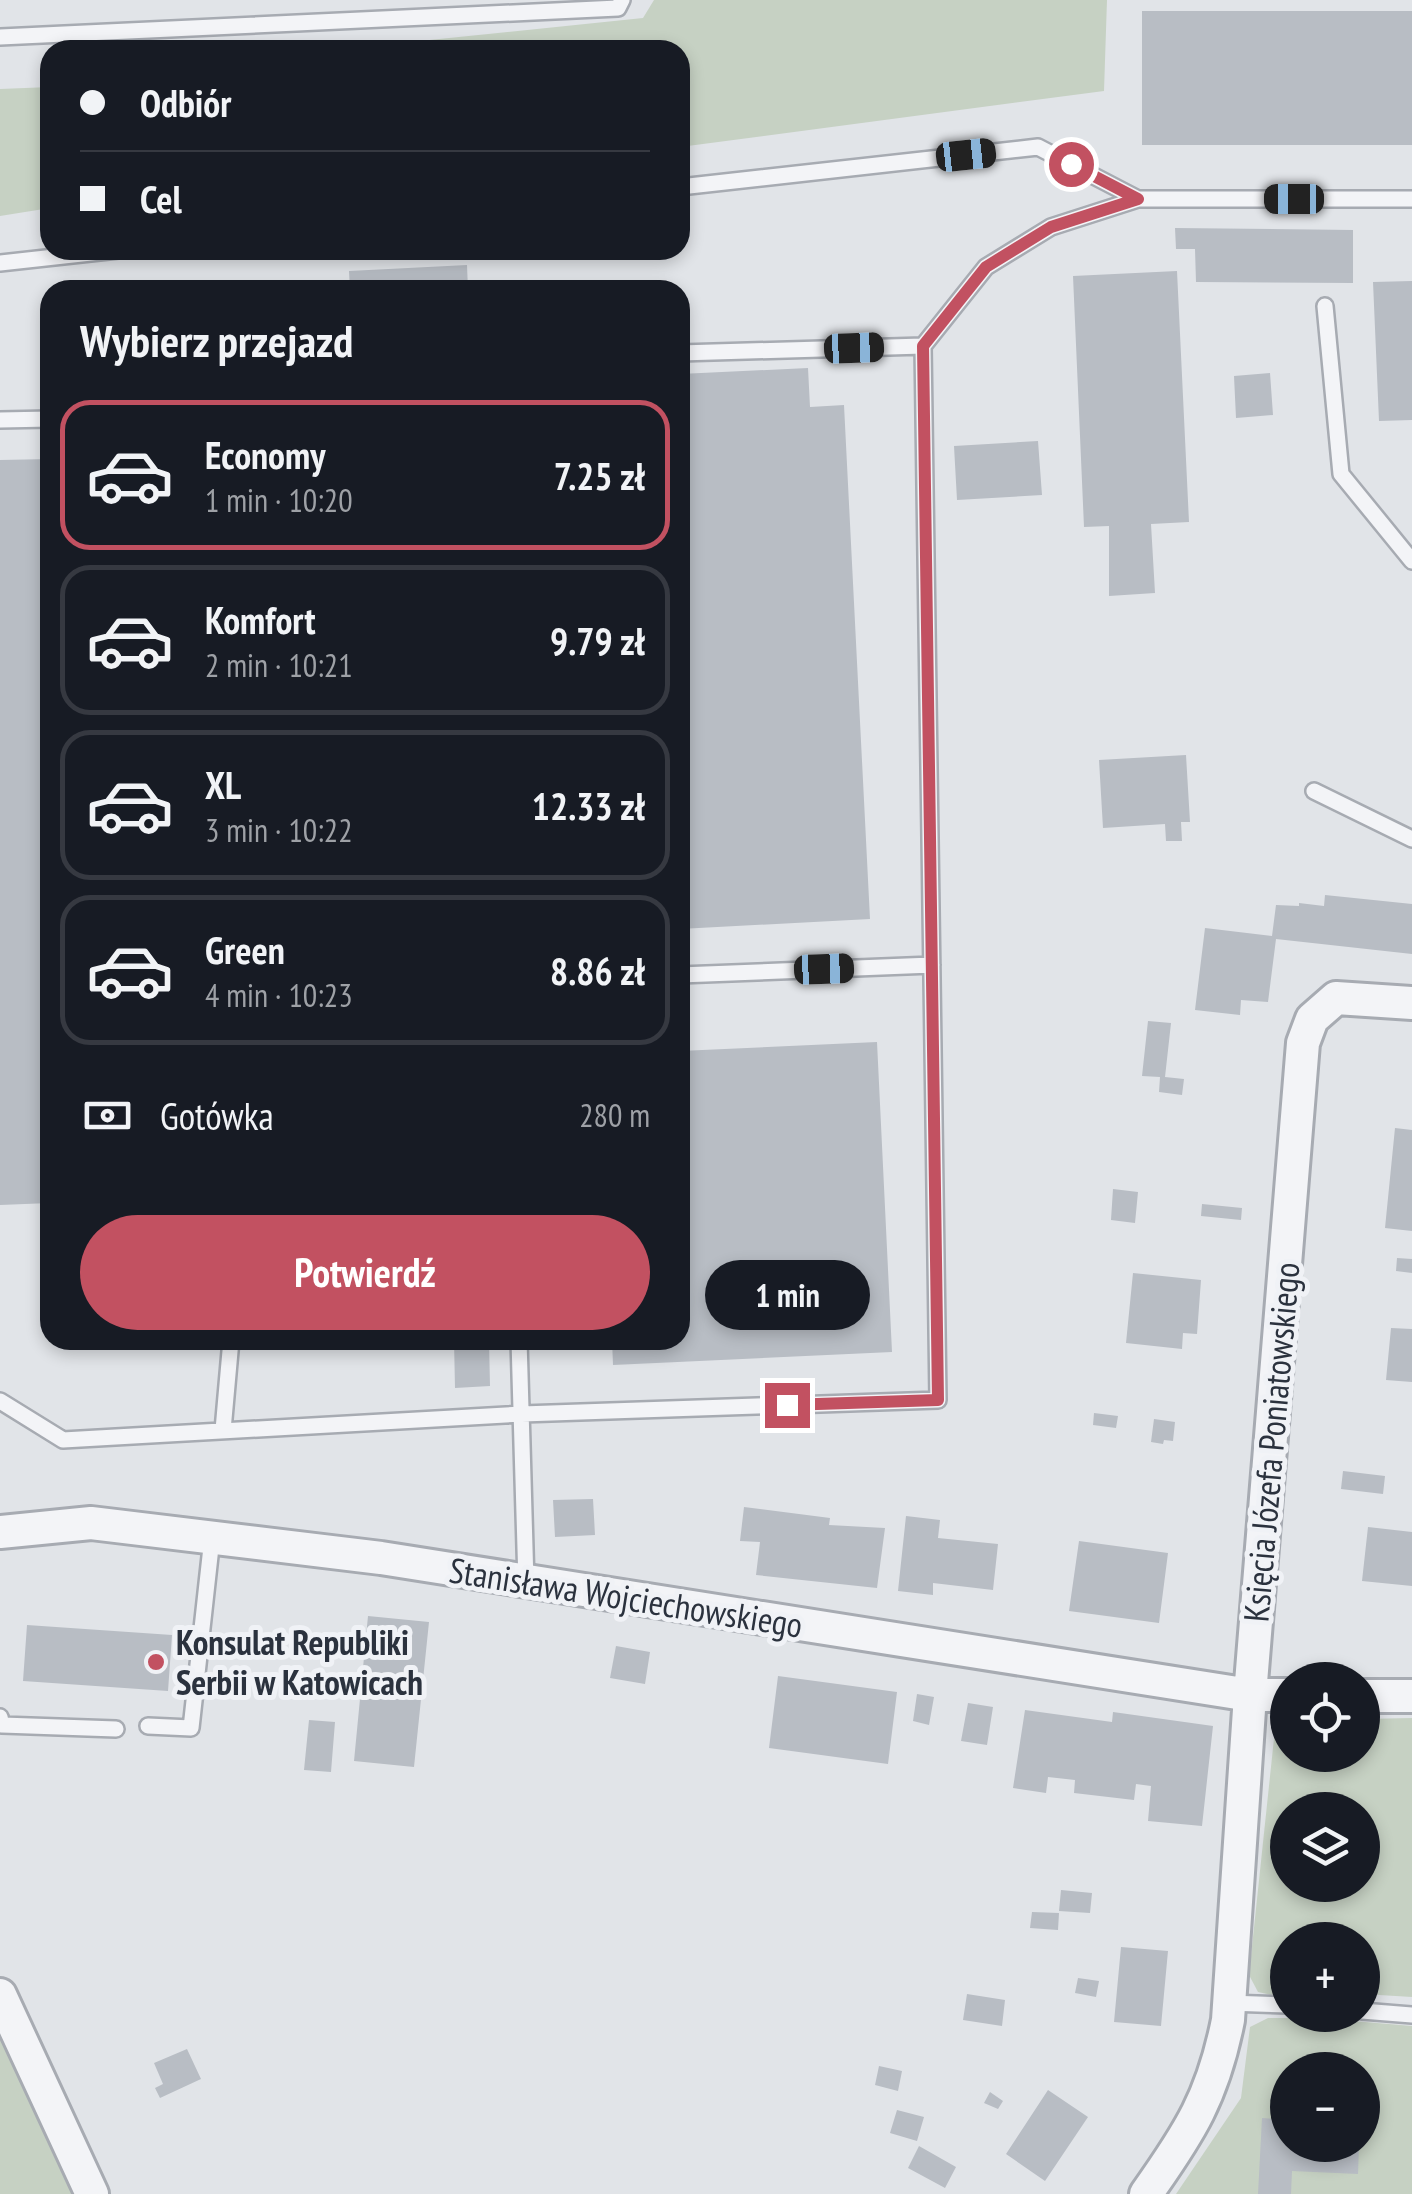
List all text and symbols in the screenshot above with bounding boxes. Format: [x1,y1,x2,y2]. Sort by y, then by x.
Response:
text: Odbiór [140,78,231,127]
car [935,137,997,173]
route start [1049,142,1094,187]
text: Cel [140,174,182,223]
car [1264,184,1324,214]
text: Wybierz przejazd [80,311,353,369]
car [823,332,885,364]
icon: car [85,430,175,520]
text: Economy [205,430,325,479]
text: 7.25 zł [554,451,645,500]
text: 1 min · 10:20 [205,479,353,521]
icon: car [85,595,175,685]
text: Komfort [205,595,316,644]
text: 9.79 zł [550,616,645,665]
text: 2 min · 10:21 [205,644,353,686]
icon: car [85,760,175,850]
text: XL [205,760,241,809]
text: 12.33 zł [532,781,645,830]
text: 3 min · 10:22 [205,809,353,851]
icon: car [85,925,175,1015]
text: Green [205,925,285,974]
text: 8.86 zł [550,946,645,995]
car [793,953,855,985]
text: 4 min · 10:23 [205,974,353,1016]
icon: cash [80,1088,135,1143]
text: Gotówka [160,1091,274,1140]
text: 280 m [579,1094,650,1136]
button: Potwierdź [80,1215,650,1330]
callout: 1 min [704,1260,870,1330]
street label: Księcia Józefa Poniatowskiego [1232,1260,1310,1624]
text: 1 min [755,1274,820,1316]
route end [765,1383,810,1428]
street label: Stanisława Wojciechowskiego [446,1546,806,1648]
place label: Konsulat Republiki Serbii w Katowicach [176,1619,423,1705]
marker: Konsulat Republiki Serbii w Katowicach [145,1651,167,1673]
map controls [1270,1662,1380,2162]
button: locate [1270,1662,1380,1772]
button: layers [1270,1792,1380,1902]
button: + [1270,1922,1380,2032]
button: − [1270,2052,1380,2162]

